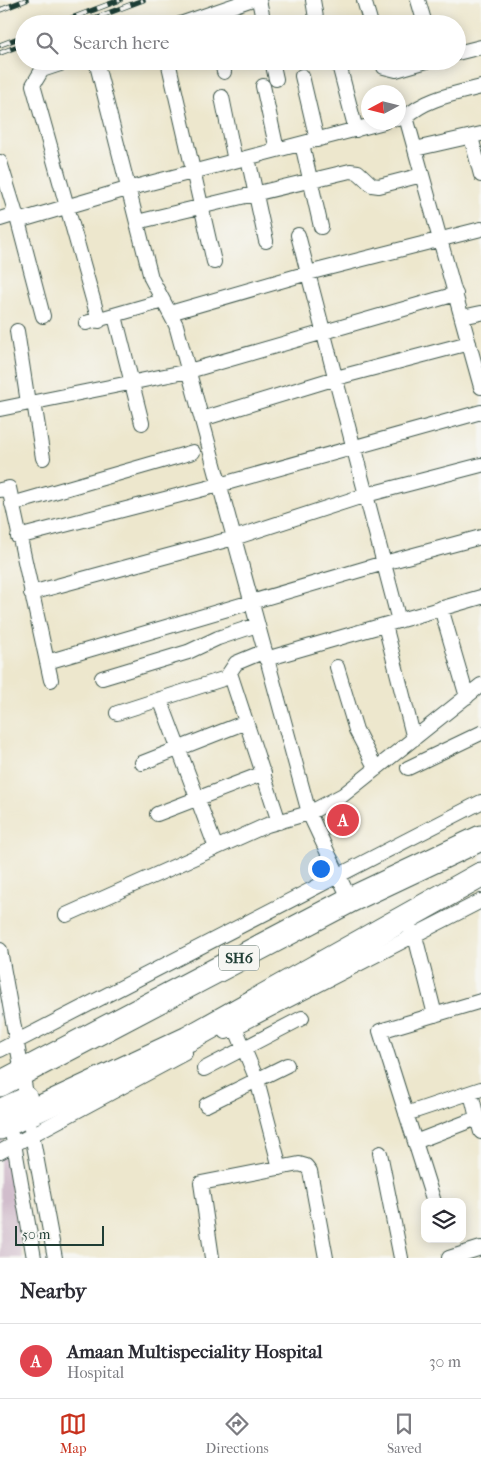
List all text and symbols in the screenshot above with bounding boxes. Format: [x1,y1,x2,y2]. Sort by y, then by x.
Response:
search box [15,15,466,70]
icon: search [33,29,61,57]
text: Search here [73,32,169,54]
north arrow [361,85,406,130]
pin: A [327,801,359,839]
your location [308,856,334,882]
road number: SH6 [219,946,259,970]
map controls [421,1198,466,1243]
button: layers [421,1198,466,1243]
scale bar [15,1223,104,1246]
text: 50 m [22,1226,50,1243]
text: Nearby [20,1279,86,1303]
text: Amaan Multispeciality Hospital [67,1341,322,1363]
text: A [31,1352,41,1371]
text: 30 m [429,1352,461,1371]
text: Hospital [67,1363,124,1382]
tab: Map [59,1410,87,1457]
tab: Directions [206,1410,269,1457]
tab: Saved [387,1410,422,1457]

